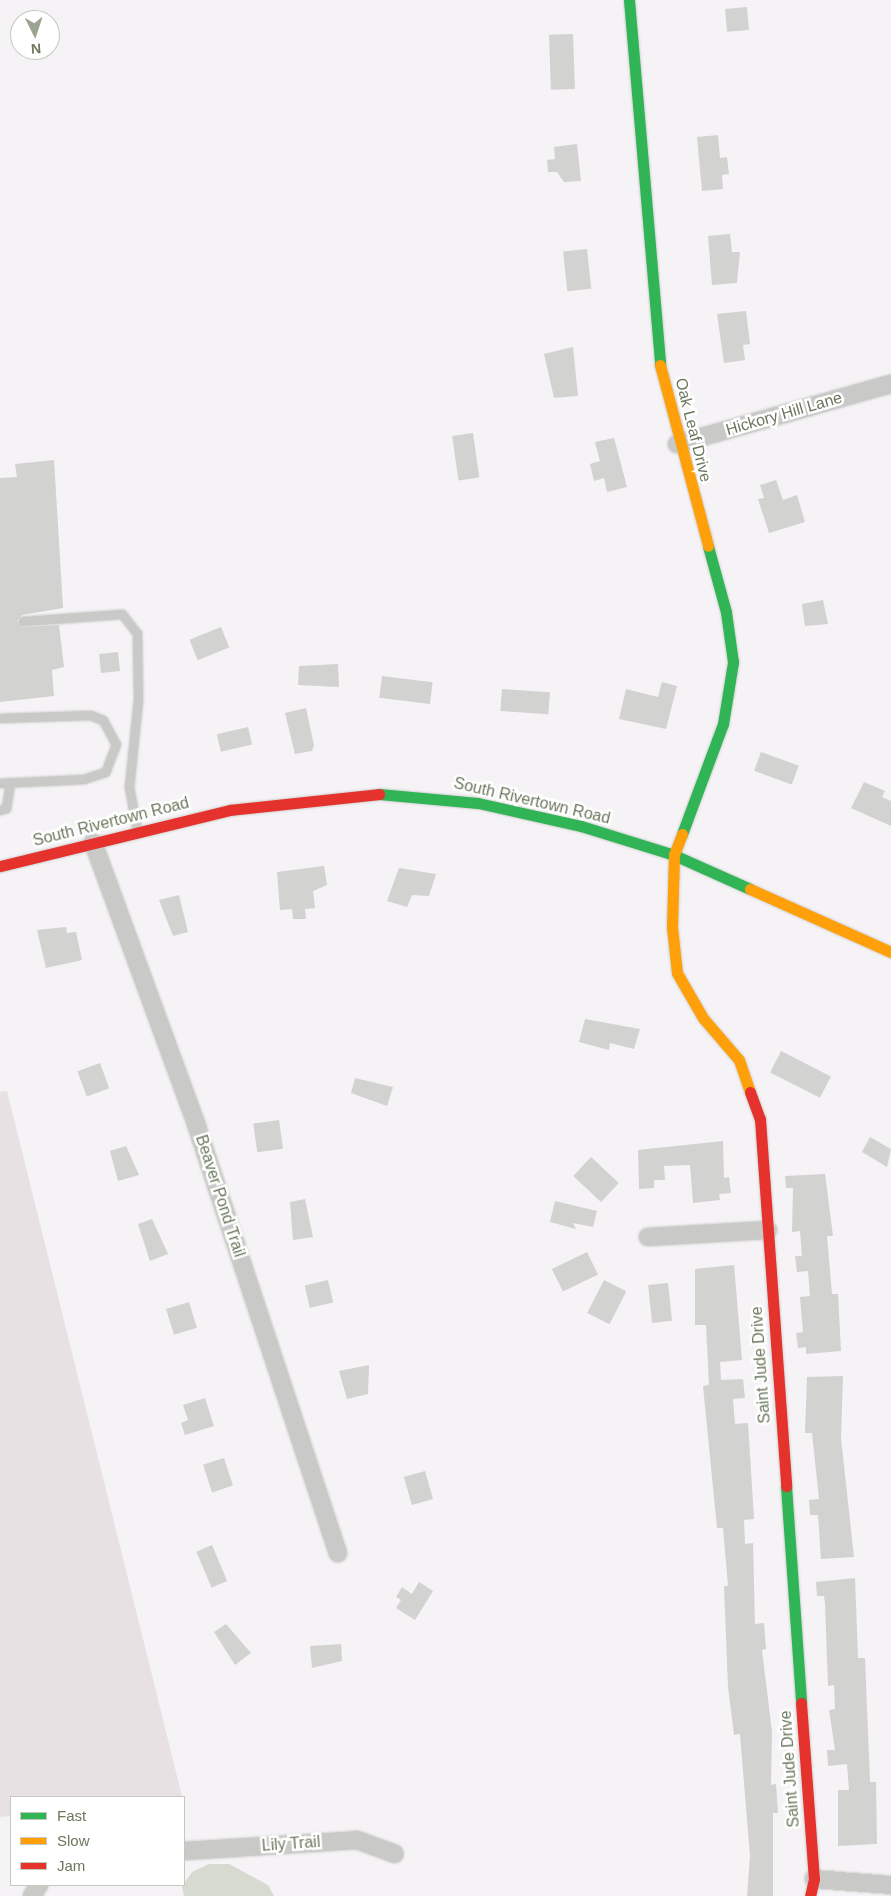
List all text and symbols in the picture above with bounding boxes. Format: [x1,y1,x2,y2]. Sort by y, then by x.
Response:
north arrow [10,10,60,60]
text: N [30,41,42,57]
street label: Oak Leaf Drive [671,376,715,484]
street label: Hickory Hill Lane [724,388,844,440]
street label: South Rivertown Road [452,774,612,828]
street label: South Rivertown Road [31,793,191,851]
street label: Beaver Pond Trail [191,1132,249,1260]
street label: Saint Jude Drive [747,1306,775,1424]
street label: Saint Jude Drive [776,1710,804,1828]
legend [10,1796,185,1886]
text: Fast [57,1807,86,1824]
text: Slow [57,1832,90,1849]
street label: Lily Trail [261,1832,321,1856]
text: Jam [57,1857,85,1874]

